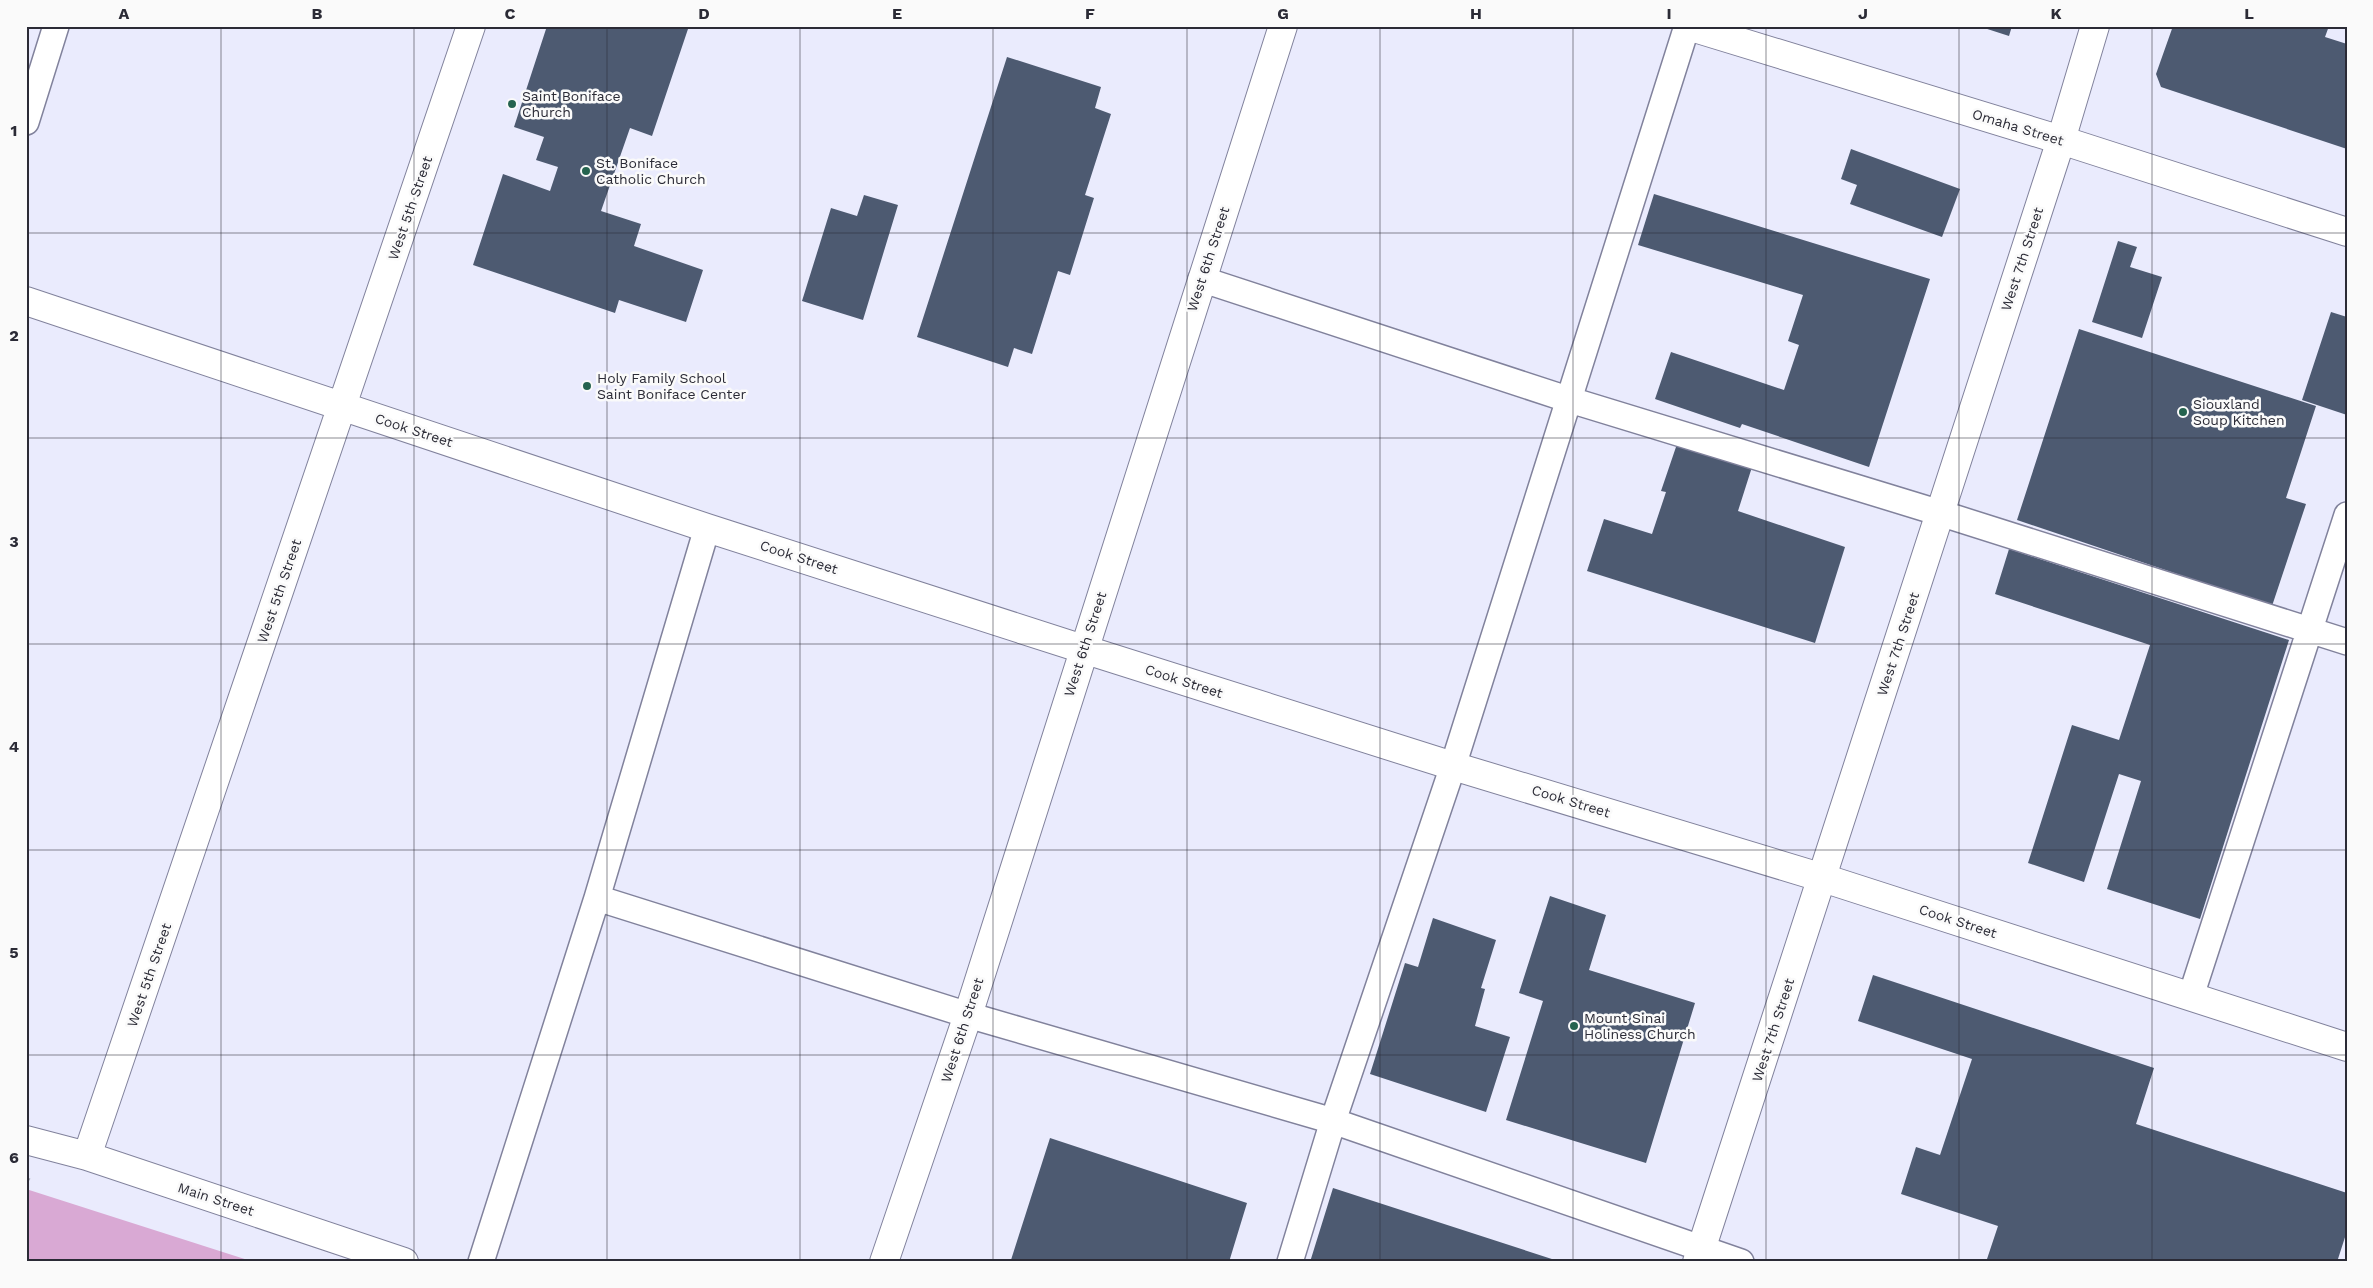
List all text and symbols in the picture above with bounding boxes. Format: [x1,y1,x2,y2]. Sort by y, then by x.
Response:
text: A [119,4,130,23]
text: B [312,4,323,23]
text: C [505,4,516,23]
text: D [698,4,710,23]
text: E [892,4,902,23]
text: F [1085,4,1095,23]
text: G [1277,4,1289,23]
text: H [1470,4,1482,23]
text: I [1666,4,1672,23]
text: J [1858,4,1868,23]
text: K [2050,4,2062,23]
text: L [2244,4,2254,23]
place label: Saint Boniface Church [522,88,621,120]
marker: Saint Boniface Church [506,98,518,110]
street label: Omaha Street [1970,105,2066,149]
text: 1 [11,121,17,140]
street label: West 5th Street [385,154,435,262]
place label: St. Boniface Catholic Church [596,155,706,187]
marker: St. Boniface Catholic Church [580,165,592,177]
street label: West 6th Street [1184,205,1232,313]
street label: West 7th Street [1998,205,2046,313]
text: 2 [9,326,19,345]
place label: Holy Family School Saint Boniface Center [597,370,747,402]
marker: Holy Family School Saint Boniface Center [581,380,593,392]
place label: Siouxland Soup Kitchen [2193,396,2285,428]
marker: Siouxland Soup Kitchen [2177,406,2189,418]
street label: Cook Street [373,410,455,450]
text: 3 [9,532,19,551]
street label: West 5th Street [254,537,304,645]
street label: Cook Street [758,537,840,577]
street label: West 6th Street [1061,590,1109,698]
street label: West 7th Street [1874,590,1922,698]
street label: Cook Street [1143,661,1225,701]
text: 4 [9,737,19,756]
street label: Cook Street [1530,782,1612,821]
street label: Cook Street [1917,901,1999,941]
street label: West 5th Street [124,921,174,1029]
text: 5 [9,943,19,962]
street label: West 6th Street [938,976,986,1084]
street label: West 7th Street [1749,976,1797,1084]
place label: Mount Sinai Holiness Church [1584,1010,1696,1042]
marker: Mount Sinai Holiness Church [1568,1020,1580,1032]
text: 6 [9,1148,19,1167]
street label: Main Street [176,1179,256,1219]

